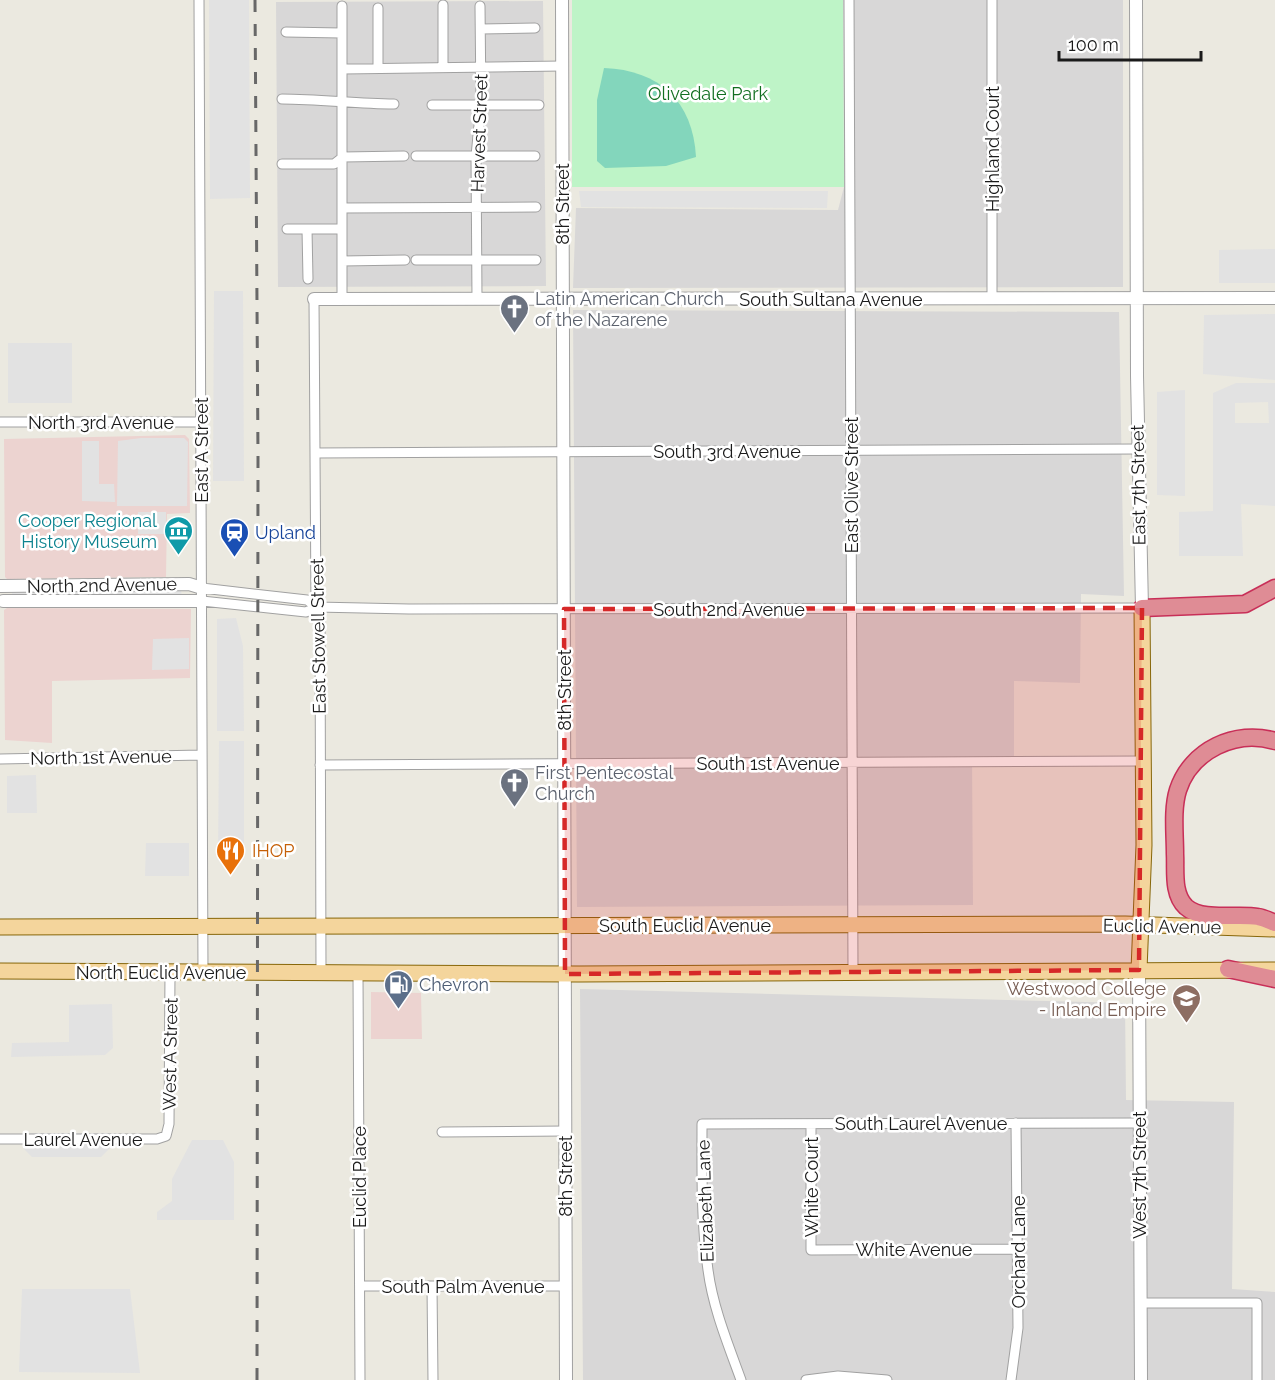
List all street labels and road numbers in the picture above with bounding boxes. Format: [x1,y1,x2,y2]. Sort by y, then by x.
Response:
street label: Harvest Street [466,73,492,193]
street label: Highland Court [982,86,1003,212]
street label: 8th Street [552,163,573,245]
street label: South Sultana Avenue [739,289,923,310]
street label: East A Street [191,397,212,503]
street label: North 3rd Avenue [28,412,174,433]
street label: East Olive Street [841,417,862,553]
street label: East 7th Street [1126,424,1150,546]
street label: South 3rd Avenue [653,441,801,462]
street label: East Stowell Street [306,558,330,714]
street label: North 2nd Avenue [27,573,178,597]
street label: South 2nd Avenue [653,599,805,620]
street label: 8th Street [554,649,575,731]
street label: North 1st Avenue [30,745,172,769]
street label: South 1st Avenue [696,753,840,774]
street label: Euclid Avenue [1103,914,1222,938]
street label: South Euclid Avenue [599,915,771,936]
street label: North Euclid Avenue [76,962,247,983]
street label: West A Street [159,997,181,1111]
street label: West 7th Street [1129,1111,1150,1239]
street label: South Laurel Avenue [835,1113,1008,1134]
street label: Euclid Place [349,1125,370,1228]
street label: Laurel Avenue [23,1129,143,1150]
street label: 8th Street [555,1135,576,1217]
street label: White Court [801,1137,822,1237]
street label: Elizabeth Lane [692,1139,718,1263]
street label: Orchard Lane [1008,1195,1029,1308]
street label: White Avenue [856,1239,973,1260]
street label: South Palm Avenue [382,1276,545,1297]

